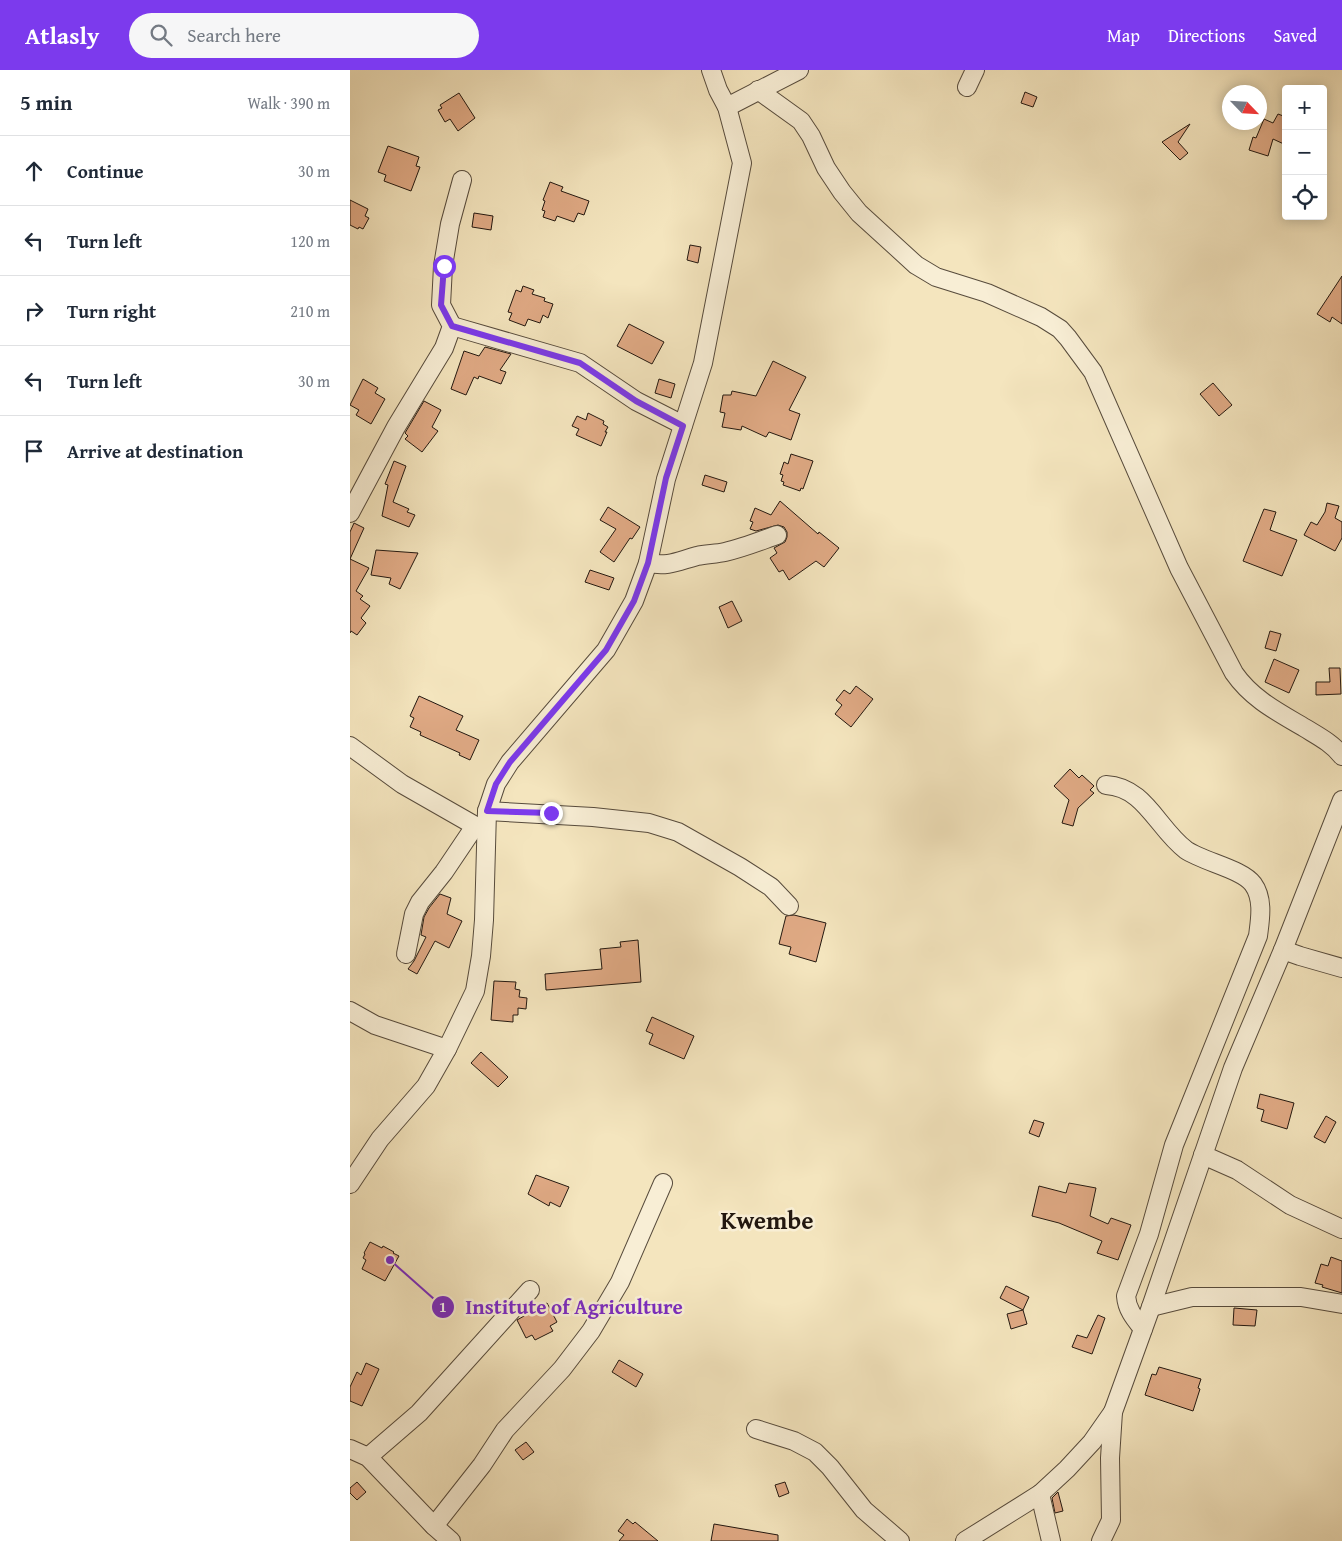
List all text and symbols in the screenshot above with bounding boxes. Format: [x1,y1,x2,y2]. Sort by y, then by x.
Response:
search box [129,13,479,58]
text: Atlasly [25,18,99,53]
icon: search [147,21,175,49]
text: Search here [187,21,281,49]
text: Map [1107,22,1140,49]
text: Directions [1168,22,1245,49]
text: Saved [1273,22,1317,49]
north arrow [1222,85,1267,130]
map controls [1282,85,1327,220]
button: + [1282,85,1327,130]
text: 5 min [20,87,72,118]
text: Walk · 390 m [247,91,330,115]
button: − [1282,130,1327,175]
icon: ahead [20,157,48,185]
text: Continue [67,157,144,185]
text: 30 m [298,159,330,183]
button: locate [1282,175,1327,220]
icon: left [20,227,48,255]
text: Turn left [67,227,142,255]
text: 120 m [290,229,330,253]
route start [433,255,456,278]
icon: right [20,297,48,325]
text: Turn right [67,297,156,325]
text: 210 m [290,299,330,323]
icon: left [20,367,48,395]
text: Turn left [67,367,142,395]
text: 30 m [298,369,330,393]
icon: arrive [20,437,48,465]
text: Arrive at destination [67,437,243,465]
route end [540,802,563,825]
district label: Kwembe [721,1202,813,1238]
callout: Institute of Agriculture [431,1289,693,1325]
text: Institute of Agriculture [465,1291,683,1322]
text: 1 [439,1296,447,1317]

